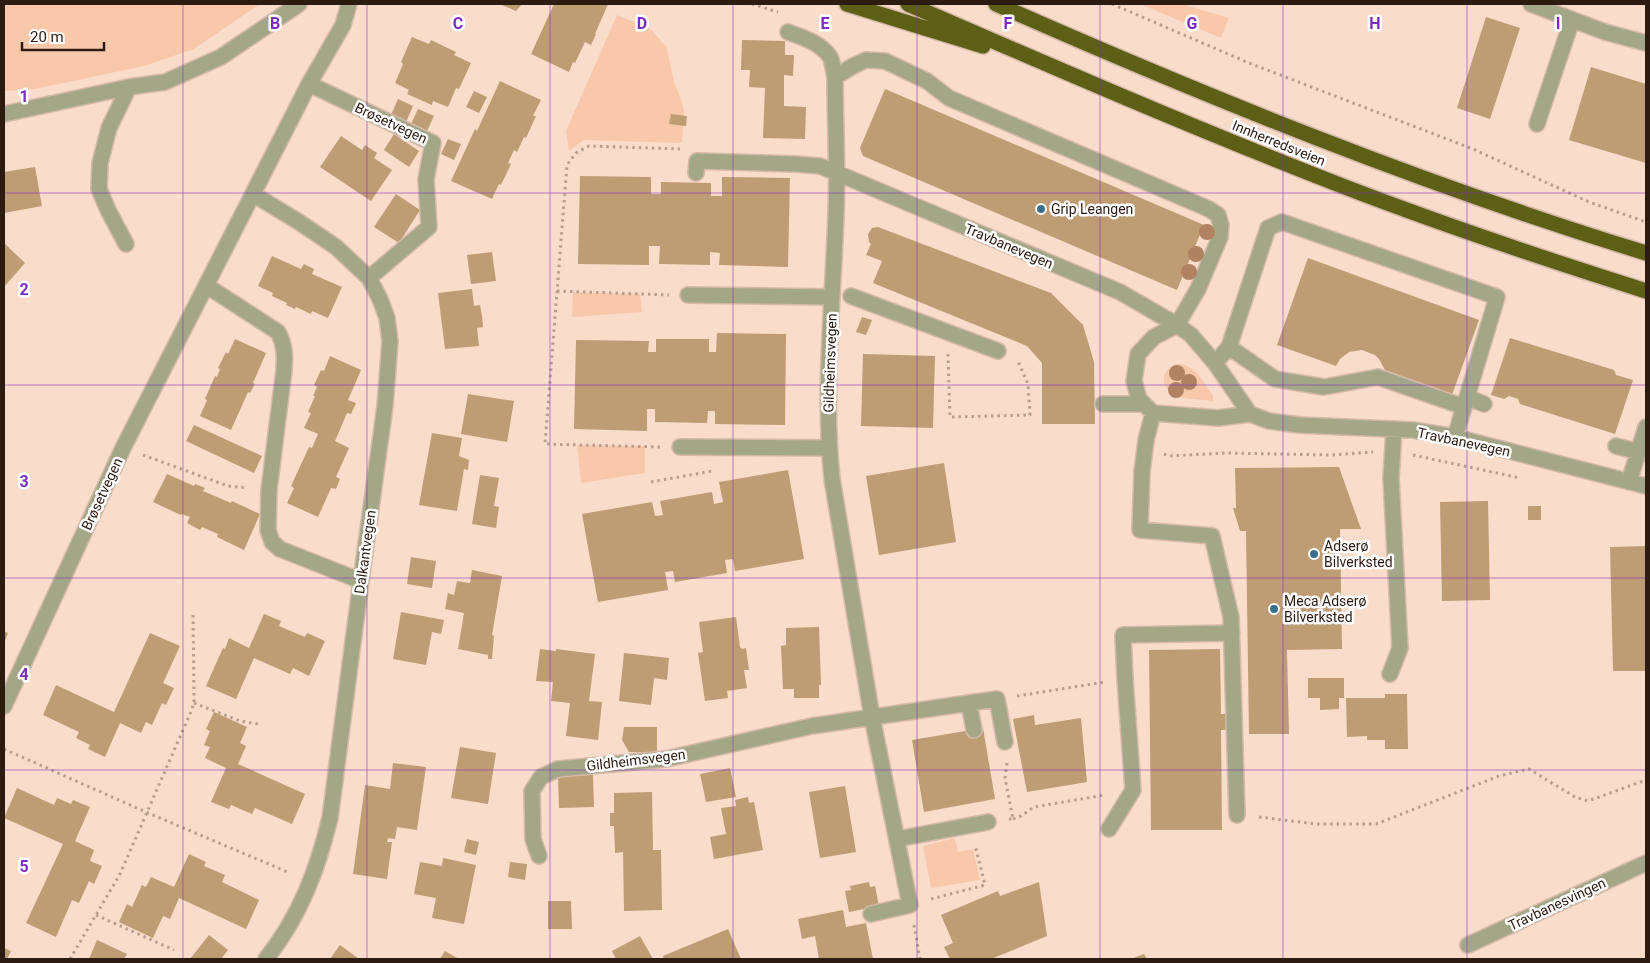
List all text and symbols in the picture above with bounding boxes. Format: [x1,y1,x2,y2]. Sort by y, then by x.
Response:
text: B [270,14,280,33]
text: C [453,14,463,33]
text: D [637,14,647,33]
text: E [821,14,830,33]
text: F [1004,14,1013,33]
text: G [1187,14,1198,33]
text: H [1369,14,1381,33]
text: I [1556,14,1560,33]
scale bar [22,20,105,52]
text: 20 m [30,28,64,46]
text: 1 [19,87,29,106]
street label: Brøsetvegen [352,99,430,147]
street label: Innherredsveien [1230,117,1328,169]
place label: Grip Leangen [1051,201,1133,217]
marker: Grip Leangen [1035,203,1047,215]
street label: Travbanevegen [962,220,1056,272]
text: 2 [19,280,29,299]
street label: Gildheimsvegen [820,313,840,413]
street label: Travbanevegen [1416,424,1512,460]
street label: Brøsetvegen [78,455,126,533]
text: 3 [19,472,29,491]
street label: Dalkantvegen [351,509,379,595]
place label: Adserø Bilverksted [1324,538,1393,570]
marker: Adserø Bilverksted [1308,548,1320,560]
place label: Meca Adserø Bilverksted [1284,593,1366,625]
marker: Meca Adserø Bilverksted [1268,603,1280,615]
text: 4 [19,665,29,684]
street label: Gildheimsvegen [586,746,686,774]
text: 5 [19,857,29,876]
street label: Travbanesvingen [1506,874,1608,934]

